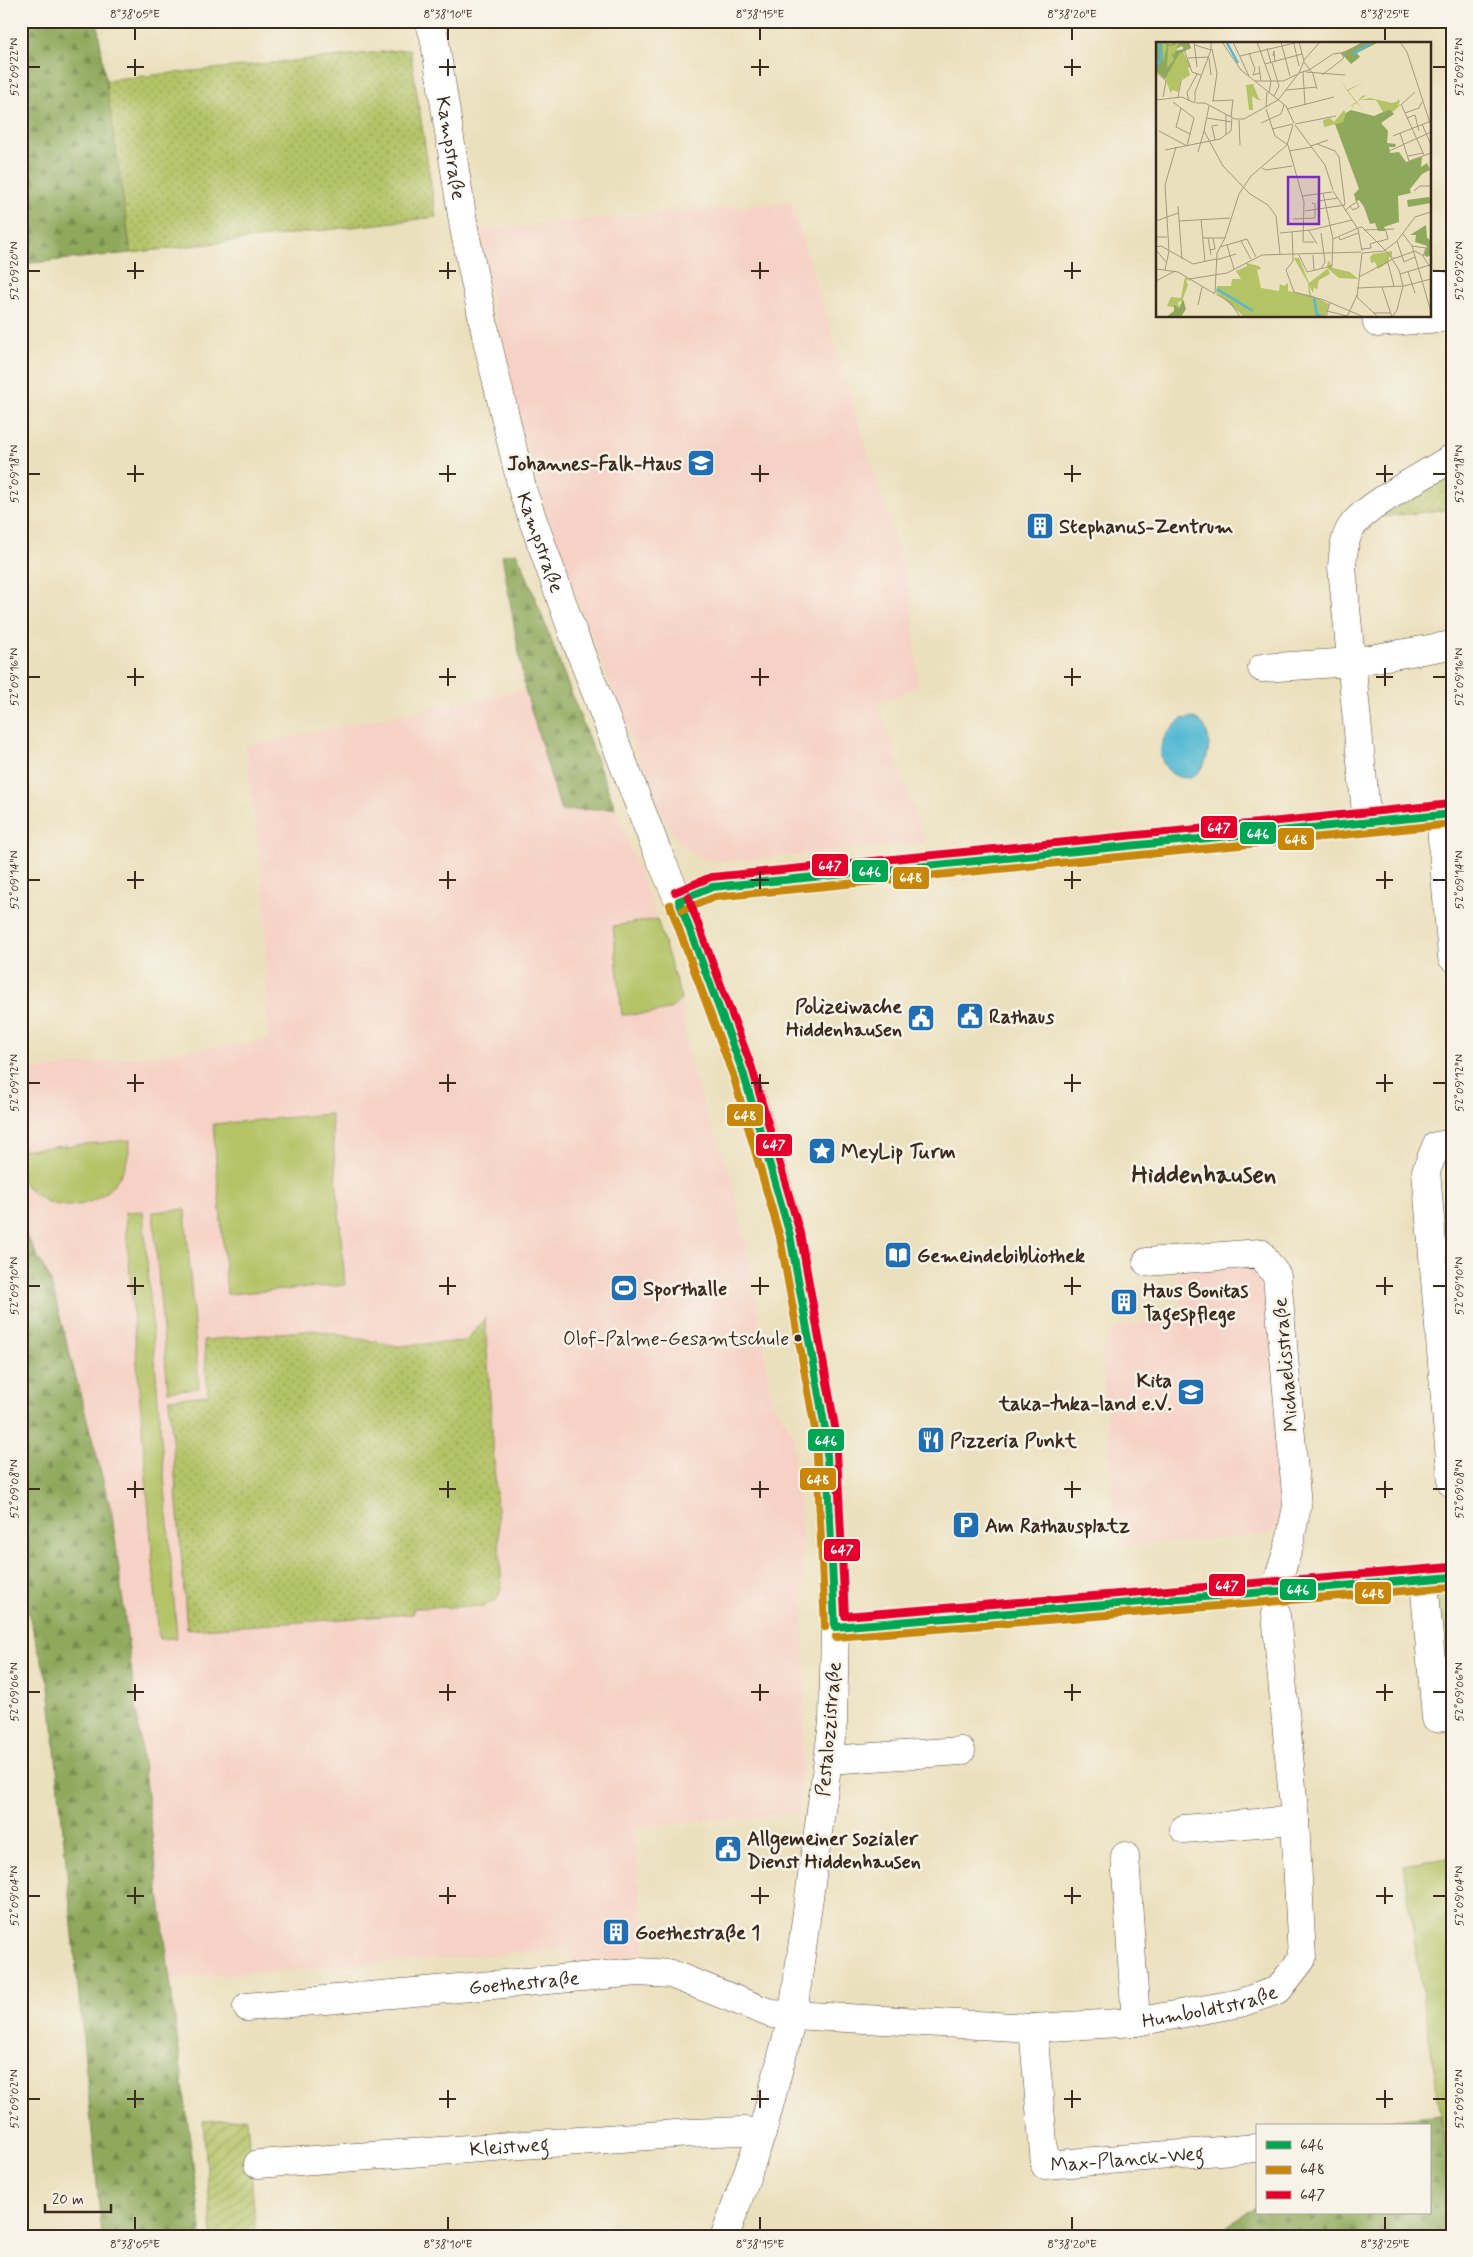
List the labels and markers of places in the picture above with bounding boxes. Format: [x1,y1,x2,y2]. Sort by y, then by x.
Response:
school or university icon: Johannes-Falk-Haus [686,448,716,478]
place label: Johannes-Falk-Haus [507,451,682,478]
building icon: Stephanus-Zentrum [1025,511,1055,541]
place label: Stephanus-Zentrum [1059,514,1233,541]
place label: Polizeiwache Hiddenhausen [786,994,902,1044]
public building icon: Rathaus [955,1001,985,1031]
public building icon: Polizeiwache Hiddenhausen [906,1003,936,1033]
place label: Rathaus [989,1004,1054,1031]
place icon: MeyLip Turm [807,1136,837,1166]
place label: MeyLip Turm [841,1139,956,1166]
library icon: Gemeindebibliothek [883,1240,913,1270]
place label: Gemeindebibliothek [917,1243,1085,1270]
sports icon: Sporthalle [609,1273,639,1303]
place label: Sporthalle [643,1276,727,1303]
place label: Haus Bonitas Tagespflege [1143,1278,1248,1330]
building icon: Haus Bonitas Tagespflege [1109,1287,1139,1317]
place label: Olof-Palme-Gesamtschule [563,1327,789,1352]
marker: Olof-Palme-Gesamtschule [793,1333,803,1343]
place label: Kita taka-tuka-land e.V. [998,1368,1172,1418]
school or university icon: Kita taka-tuka-land e.V. [1176,1377,1206,1407]
restaurant icon: Pizzeria Punkt [916,1425,946,1455]
place label: Pizzeria Punkt [950,1428,1078,1455]
parking icon: Am Rathausplatz [951,1510,981,1540]
place label: Am Rathausplatz [985,1513,1130,1540]
place label: Allgemeiner sozialer Dienst Hiddenhausen [747,1826,921,1876]
public building icon: Allgemeiner sozialer Dienst Hiddenhausen [713,1834,743,1864]
building icon: Goethestraße 1 [601,1917,631,1947]
place label: Goethestraße 1 [635,1920,760,1947]

